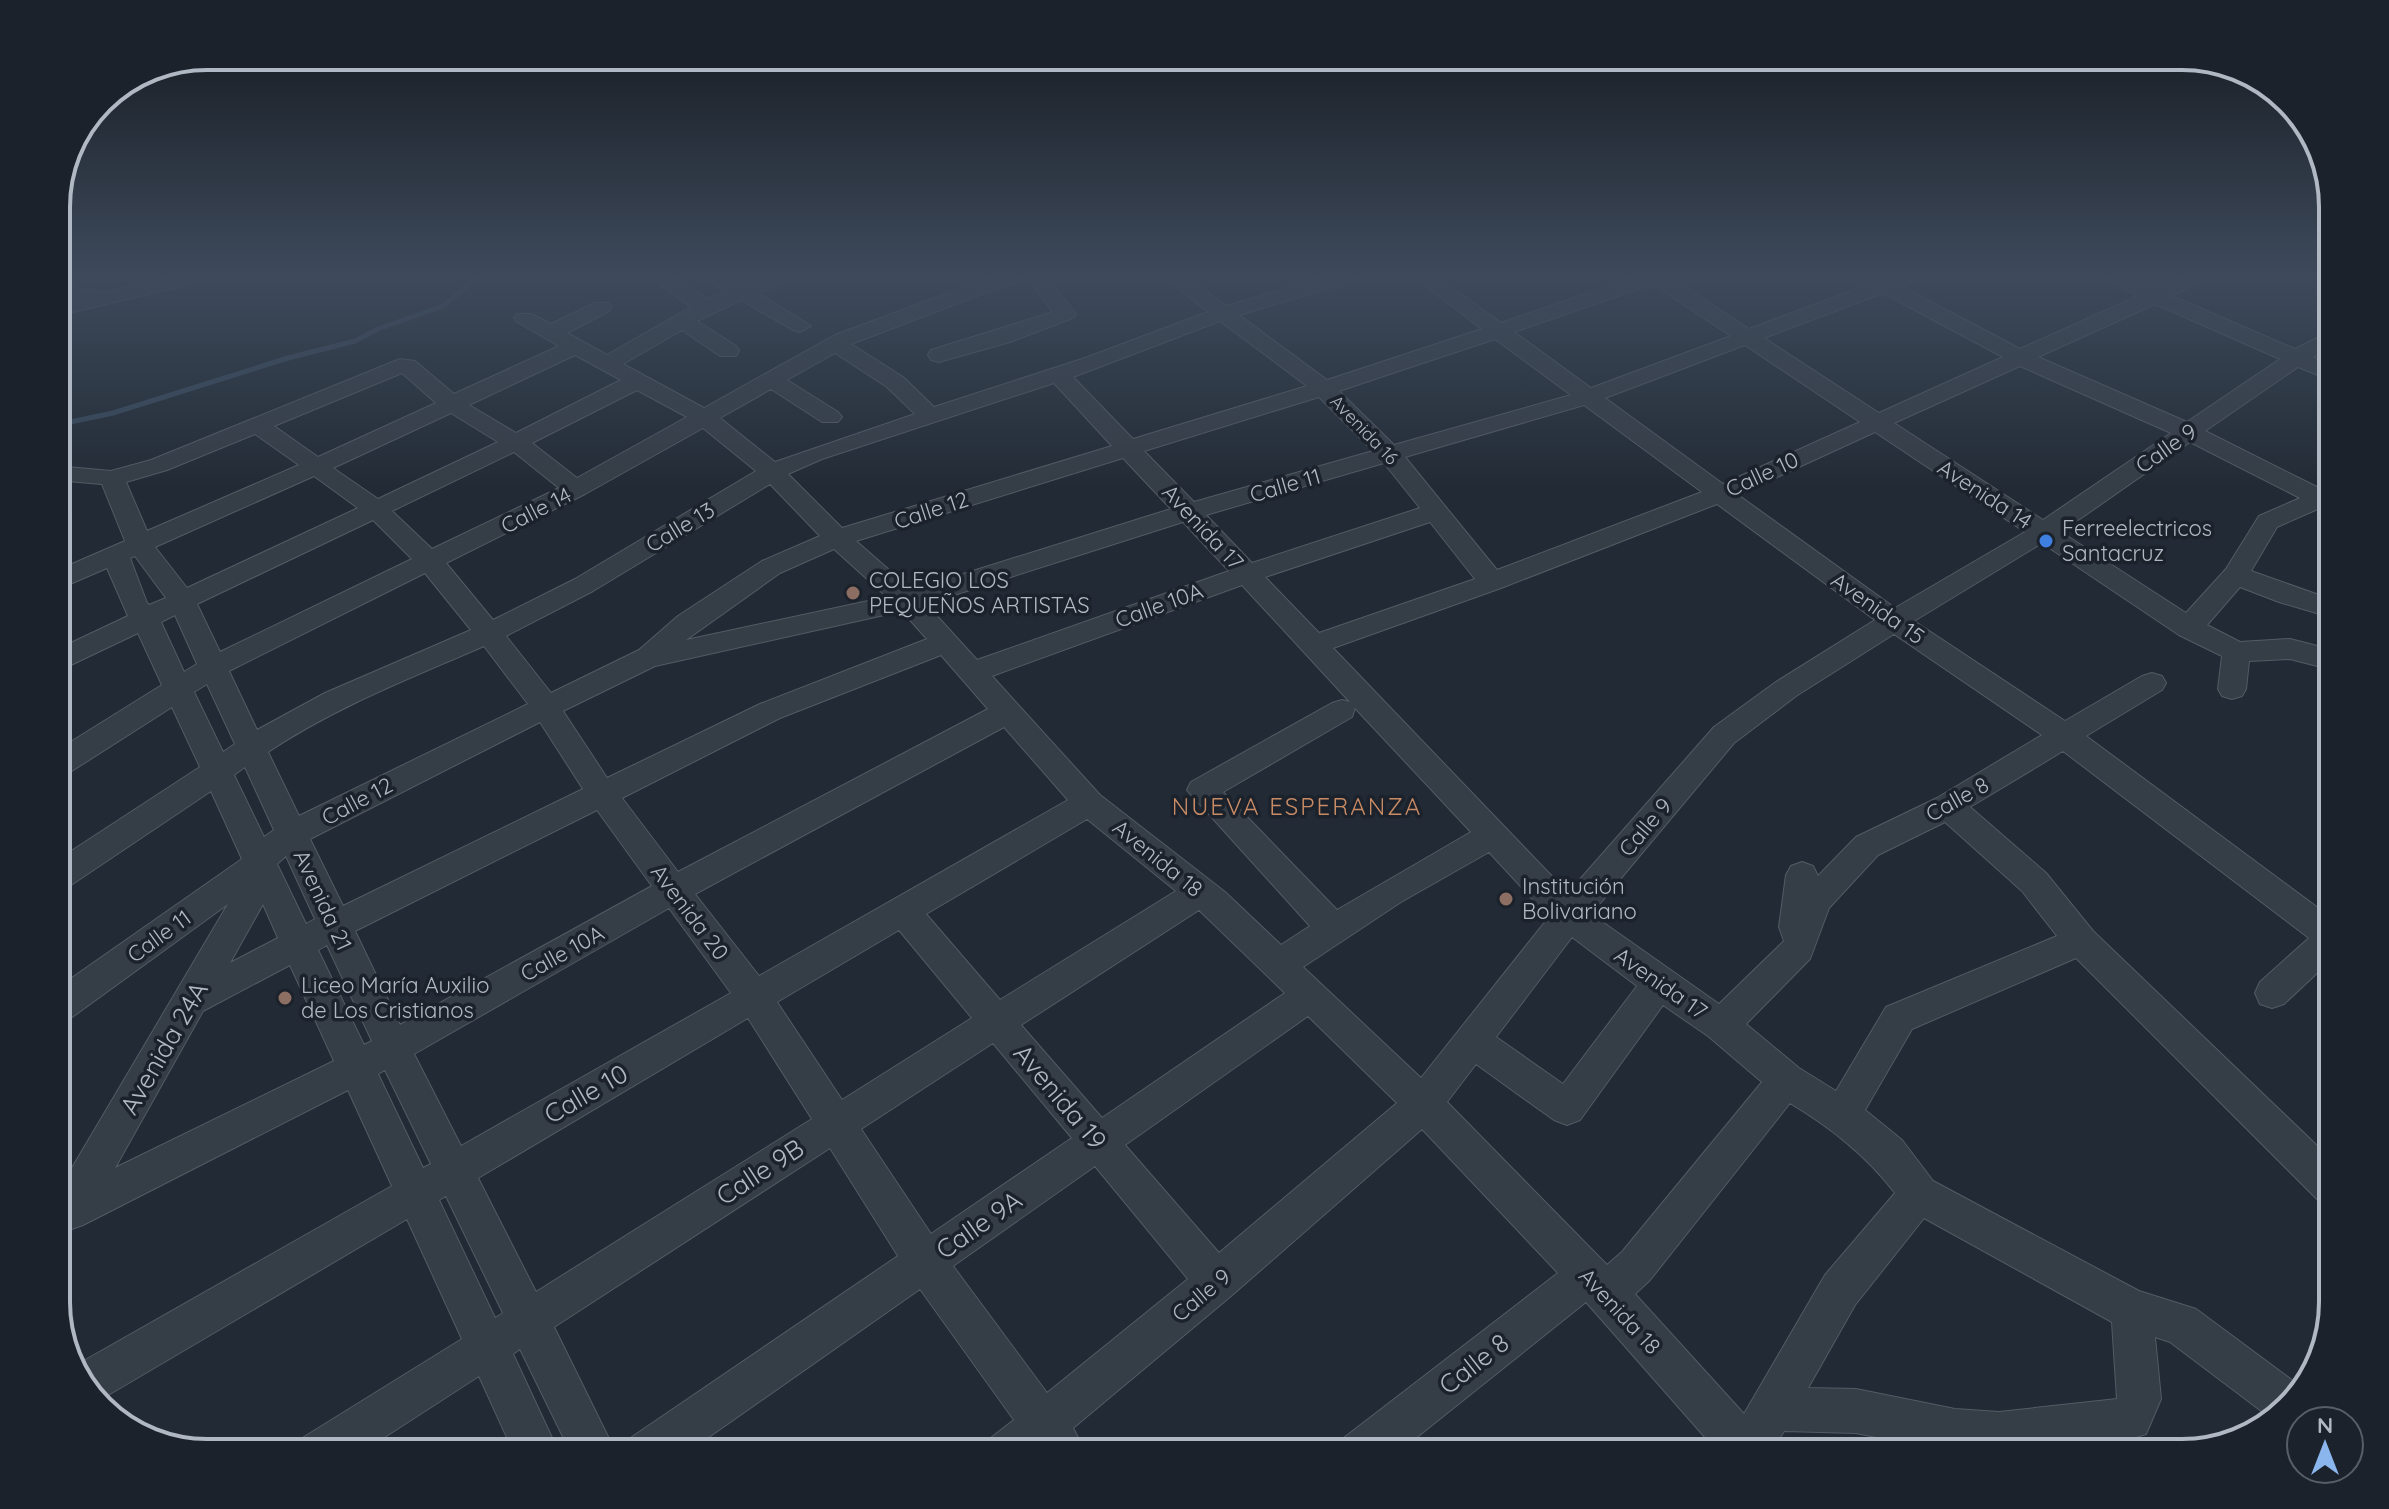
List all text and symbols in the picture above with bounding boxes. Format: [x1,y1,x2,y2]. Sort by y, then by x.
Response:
street label: Avenida 16 [1325,390,1403,470]
street label: Calle 9 [2130,417,2202,479]
street label: Calle 10 [1721,445,1803,503]
street label: Avenida 14 [1932,453,2038,535]
street label: Calle 11 [1246,462,1324,508]
street label: Avenida 17 [1156,478,1250,576]
street label: Calle 14 [496,480,576,540]
street label: Calle 12 [890,485,972,535]
street label: Calle 13 [640,496,720,558]
place label: Ferreelectricos Santacruz [2062,514,2212,567]
marker: Ferreelectricos Santacruz [2037,532,2055,550]
place label: COLEGIO LOS PEQUEÑOS ARTISTAS [869,566,1090,619]
street label: Avenida 15 [1826,566,1930,650]
street label: Calle 10A [1111,576,1207,634]
marker: COLEGIO LOS PEQUEÑOS ARTISTAS [844,584,862,602]
street label: Calle 8 [1921,770,1993,828]
street label: Calle 12 [317,771,397,831]
district label: NUEVA ESPERANZA [1172,791,1422,821]
street label: Calle 9 [1612,792,1678,862]
street label: Avenida 18 [1107,813,1209,903]
street label: Avenida 21 [287,845,359,955]
street label: Avenida 20 [645,858,735,966]
place label: Institución Bolivariano [1522,872,1637,925]
marker: Institución Bolivariano [1497,890,1515,908]
street label: Calle 11 [122,903,196,969]
street label: Calle 10A [515,919,609,987]
street label: Avenida 17 [1609,941,1713,1025]
place label: Liceo María Auxilio de Los Cristianos [301,971,490,1024]
street label: Avenida 24A [112,975,215,1120]
marker: Liceo María Auxilio de Los Cristianos [276,989,294,1007]
street label: Avenida 19 [1007,1037,1114,1156]
street label: Calle 10 [538,1056,634,1131]
street label: Calle 9B [710,1131,810,1212]
street label: Calle 9A [929,1183,1028,1266]
street label: Calle 9 [1166,1262,1236,1328]
street label: Avenida 18 [1573,1262,1667,1360]
street label: Calle 8 [1432,1326,1515,1401]
north arrow [2285,1405,2365,1485]
text: N [2317,1411,2333,1439]

